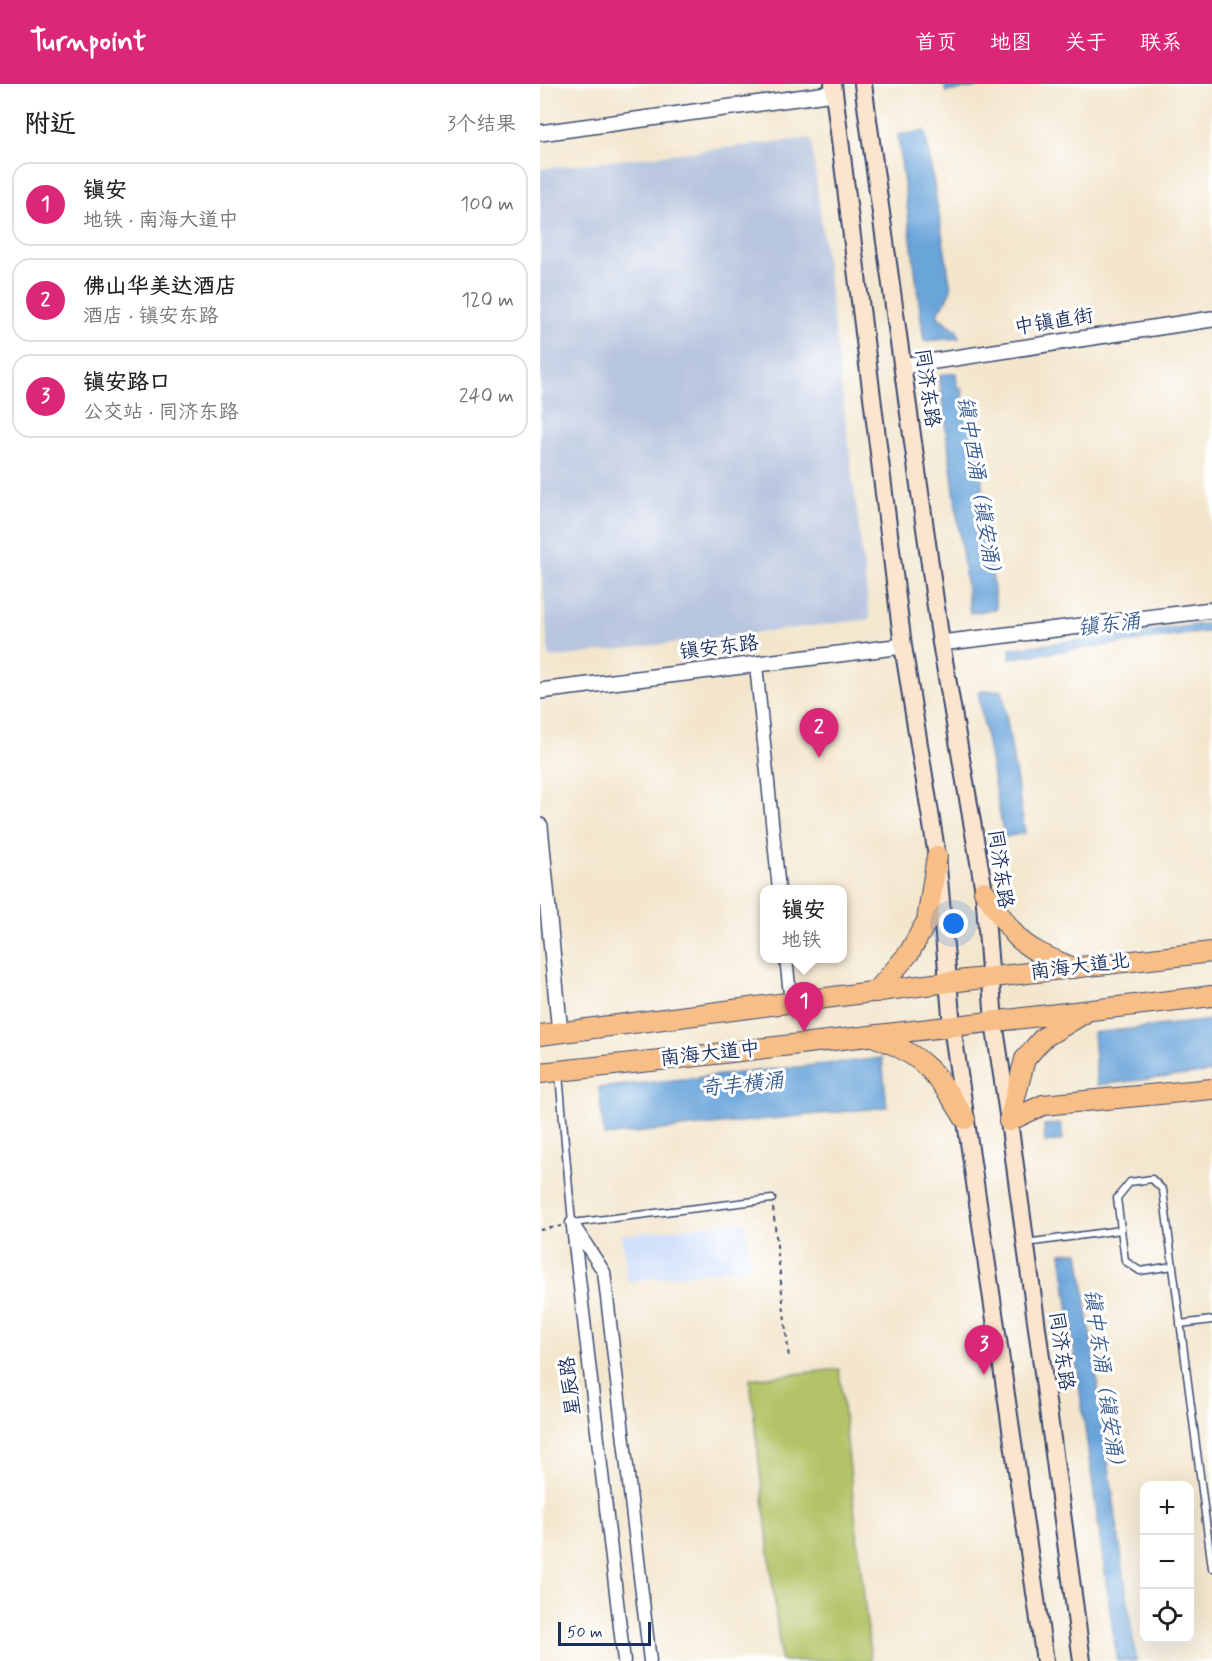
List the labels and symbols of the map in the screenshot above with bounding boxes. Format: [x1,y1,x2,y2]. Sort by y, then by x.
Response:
street label: 中镇直街 [1012,302,1096,342]
street label: 同济东路 [908,347,946,430]
water label: 镇中西涌（镇安涌） [950,394,1008,586]
water label: 镇东涌 [1076,607,1143,643]
street label: 镇安东路 [678,630,761,666]
pin: 2 [800,708,838,758]
street label: 同济东路 [981,828,1019,911]
your location [939,909,968,938]
street label: 南海大道北 [1029,948,1131,986]
pin: 1 [784,982,824,1032]
street label: 南海大道中 [659,1035,761,1073]
water label: 奇丰横涌 [699,1067,786,1103]
water label: 镇中东涌（镇安涌） [1077,1287,1131,1479]
street label: 同济东路 [1042,1310,1080,1393]
pin: 3 [964,1326,1004,1375]
street label: 星辰路 [554,1354,588,1417]
scale bar [558,1619,651,1646]

